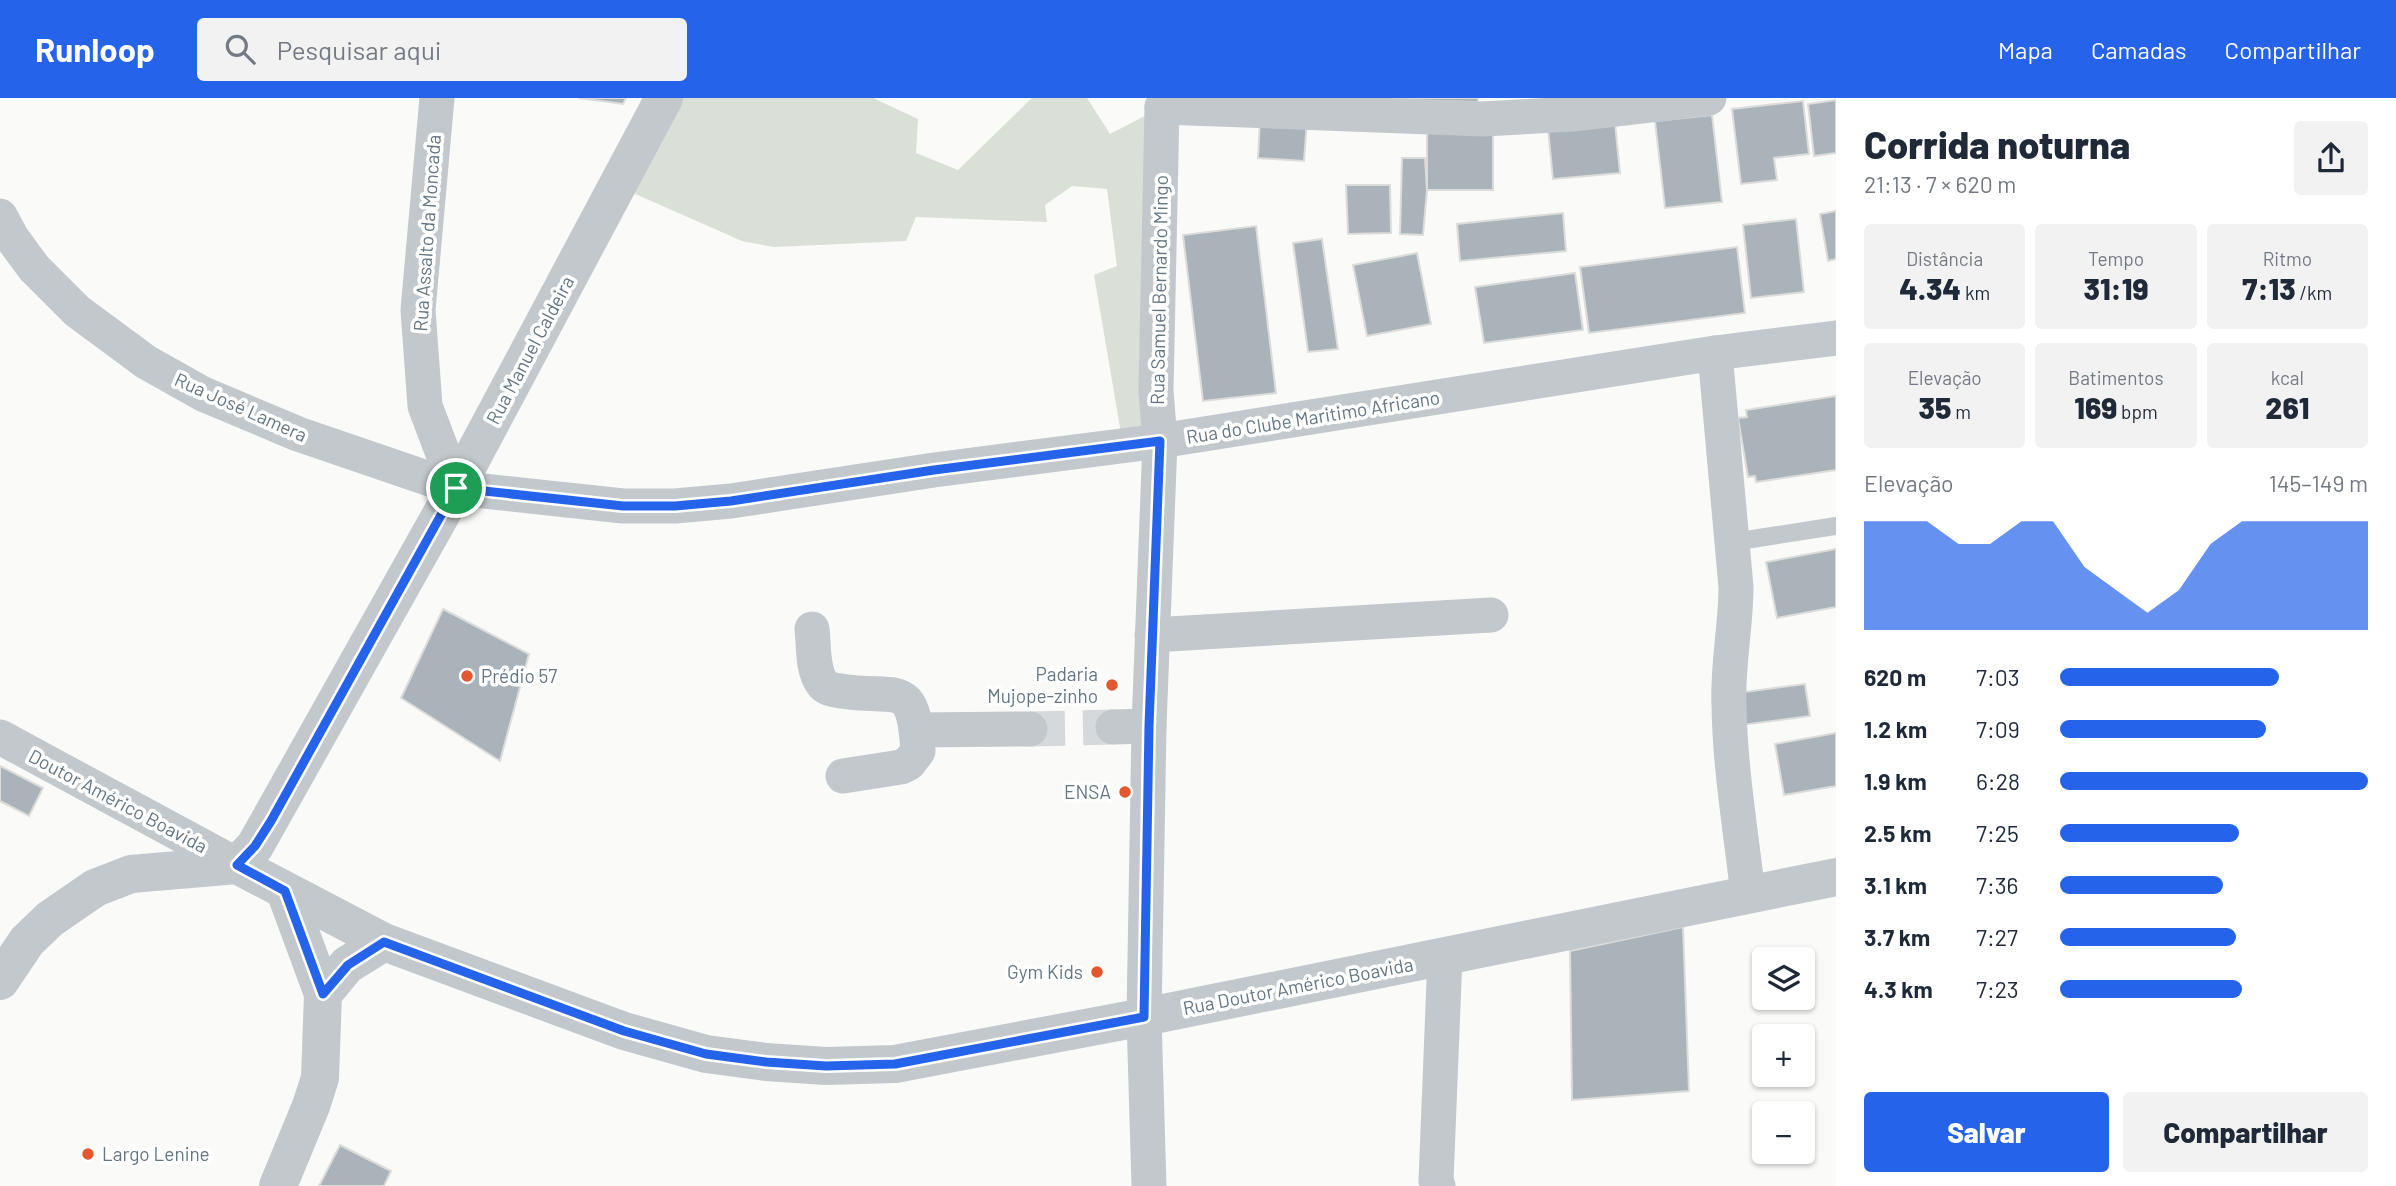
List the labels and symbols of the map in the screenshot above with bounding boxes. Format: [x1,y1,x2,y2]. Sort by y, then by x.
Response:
street label: Rua Assalto da Moncada [408,134,445,332]
street label: Rua Samuel Bernardo Mingo [1145,175,1172,405]
street label: Rua Manuel Caldeira [481,272,578,428]
street label: Rua José Lamera [171,367,311,446]
street label: Rua do Clube Maritimo Africano [1184,385,1441,448]
pin [426,458,486,518]
place label: Padaria Mujope-zinho [987,662,1098,707]
place label: Prédio 57 [481,664,557,687]
marker: Prédio 57 [459,668,475,684]
marker: Padaria Mujope-zinho [1104,677,1120,693]
street label: Doutor Américo Boavida [25,744,211,857]
place label: ENSA [1064,780,1111,803]
marker: ENSA [1117,784,1133,800]
street label: Rua Doutor Américo Boavida [1181,952,1415,1019]
place label: Gym Kids [1007,960,1083,983]
marker: Gym Kids [1089,964,1105,980]
place label: Largo Lenine [102,1142,210,1165]
marker: Largo Lenine [80,1146,96,1162]

